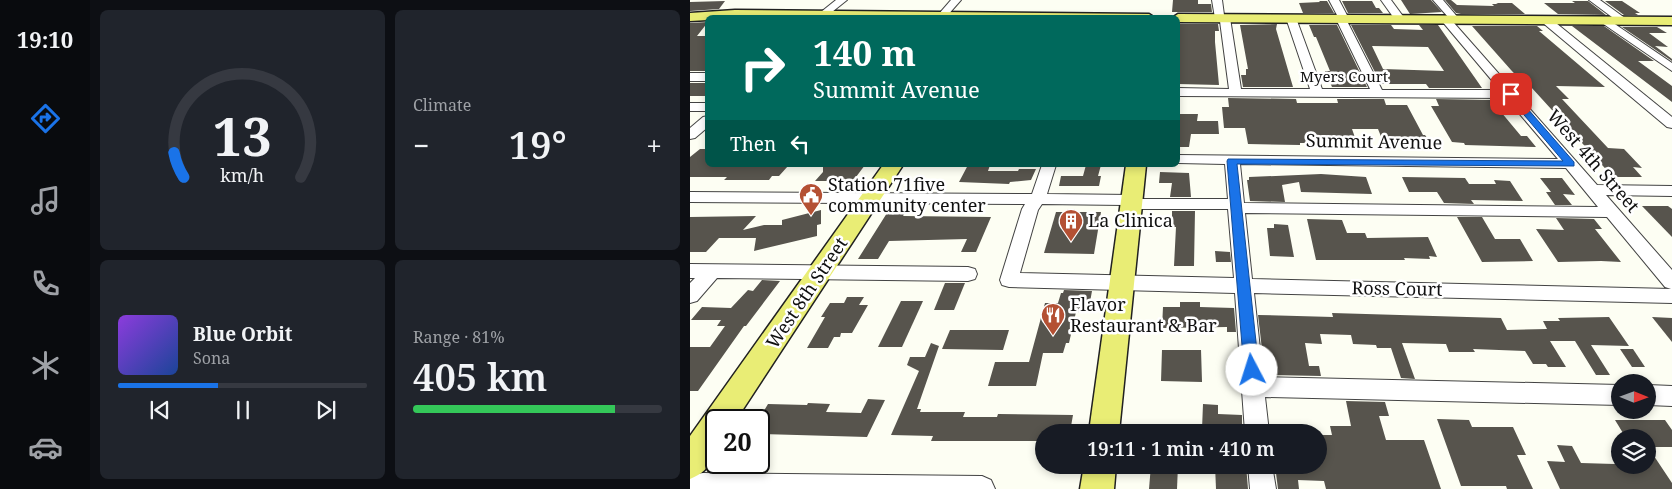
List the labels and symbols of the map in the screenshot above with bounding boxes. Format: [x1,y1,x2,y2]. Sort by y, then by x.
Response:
street label: Myers Court [1300,66,1388,86]
pin [1490,73,1532,115]
street label: West 4th Street [1542,104,1645,217]
street label: Summit Avenue [1306,128,1442,154]
place label: Station 71five community center [828,172,986,217]
public building icon: Station 71five community center [798,182,824,216]
building icon: La Clinica [1058,208,1084,242]
place label: La Clinica [1088,208,1173,232]
street label: West 8th Street [760,232,852,353]
street label: Ross Court [1351,275,1443,301]
place label: Flavor Restaurant & Bar [1070,292,1217,337]
restaurant icon: Flavor Restaurant & Bar [1040,302,1066,336]
position arrow [1225,343,1277,395]
north arrow [1611,374,1656,419]
speed limit sign: 20 [705,409,770,474]

